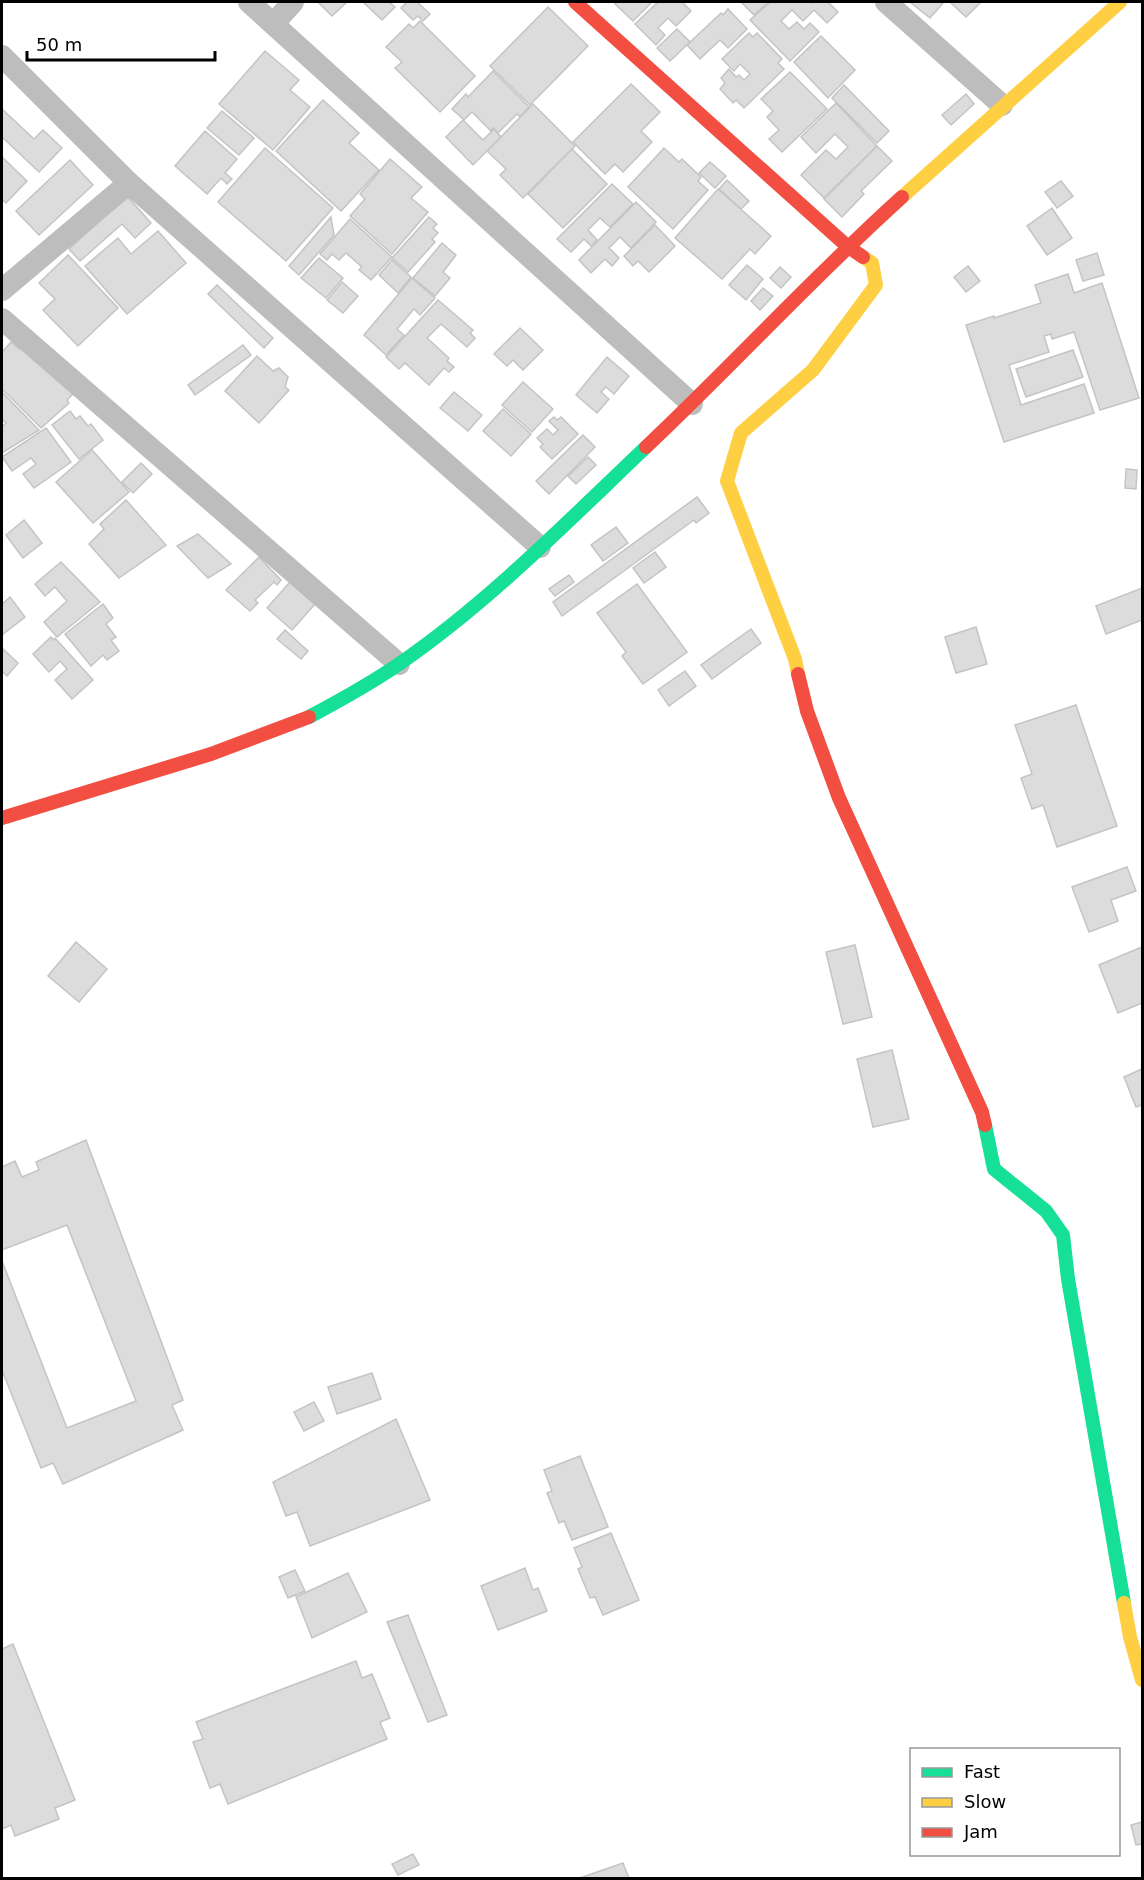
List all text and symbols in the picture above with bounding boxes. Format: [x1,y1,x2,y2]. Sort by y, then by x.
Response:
scale bar [27,24,214,62]
text: 50 m [36,34,82,55]
legend [910,1748,1120,1856]
text: Fast [964,1761,1000,1782]
text: Slow [964,1791,1006,1812]
text: Jam [963,1821,998,1842]

